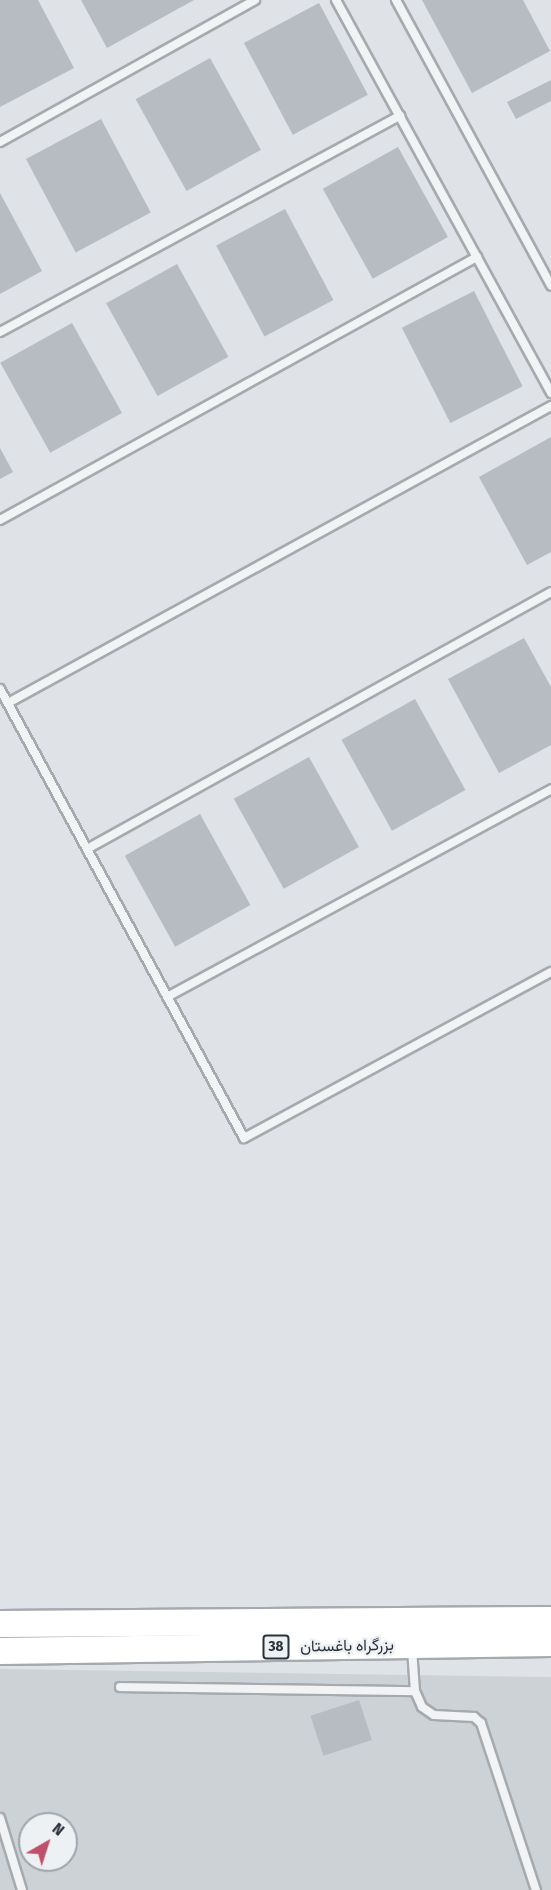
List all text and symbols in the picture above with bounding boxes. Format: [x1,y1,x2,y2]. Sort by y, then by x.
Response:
road number: 38 [261,1635,291,1659]
street label: بزرگراه باغستان [300,1636,394,1656]
north arrow [18,1812,78,1872]
text: N [49,1819,68,1840]

